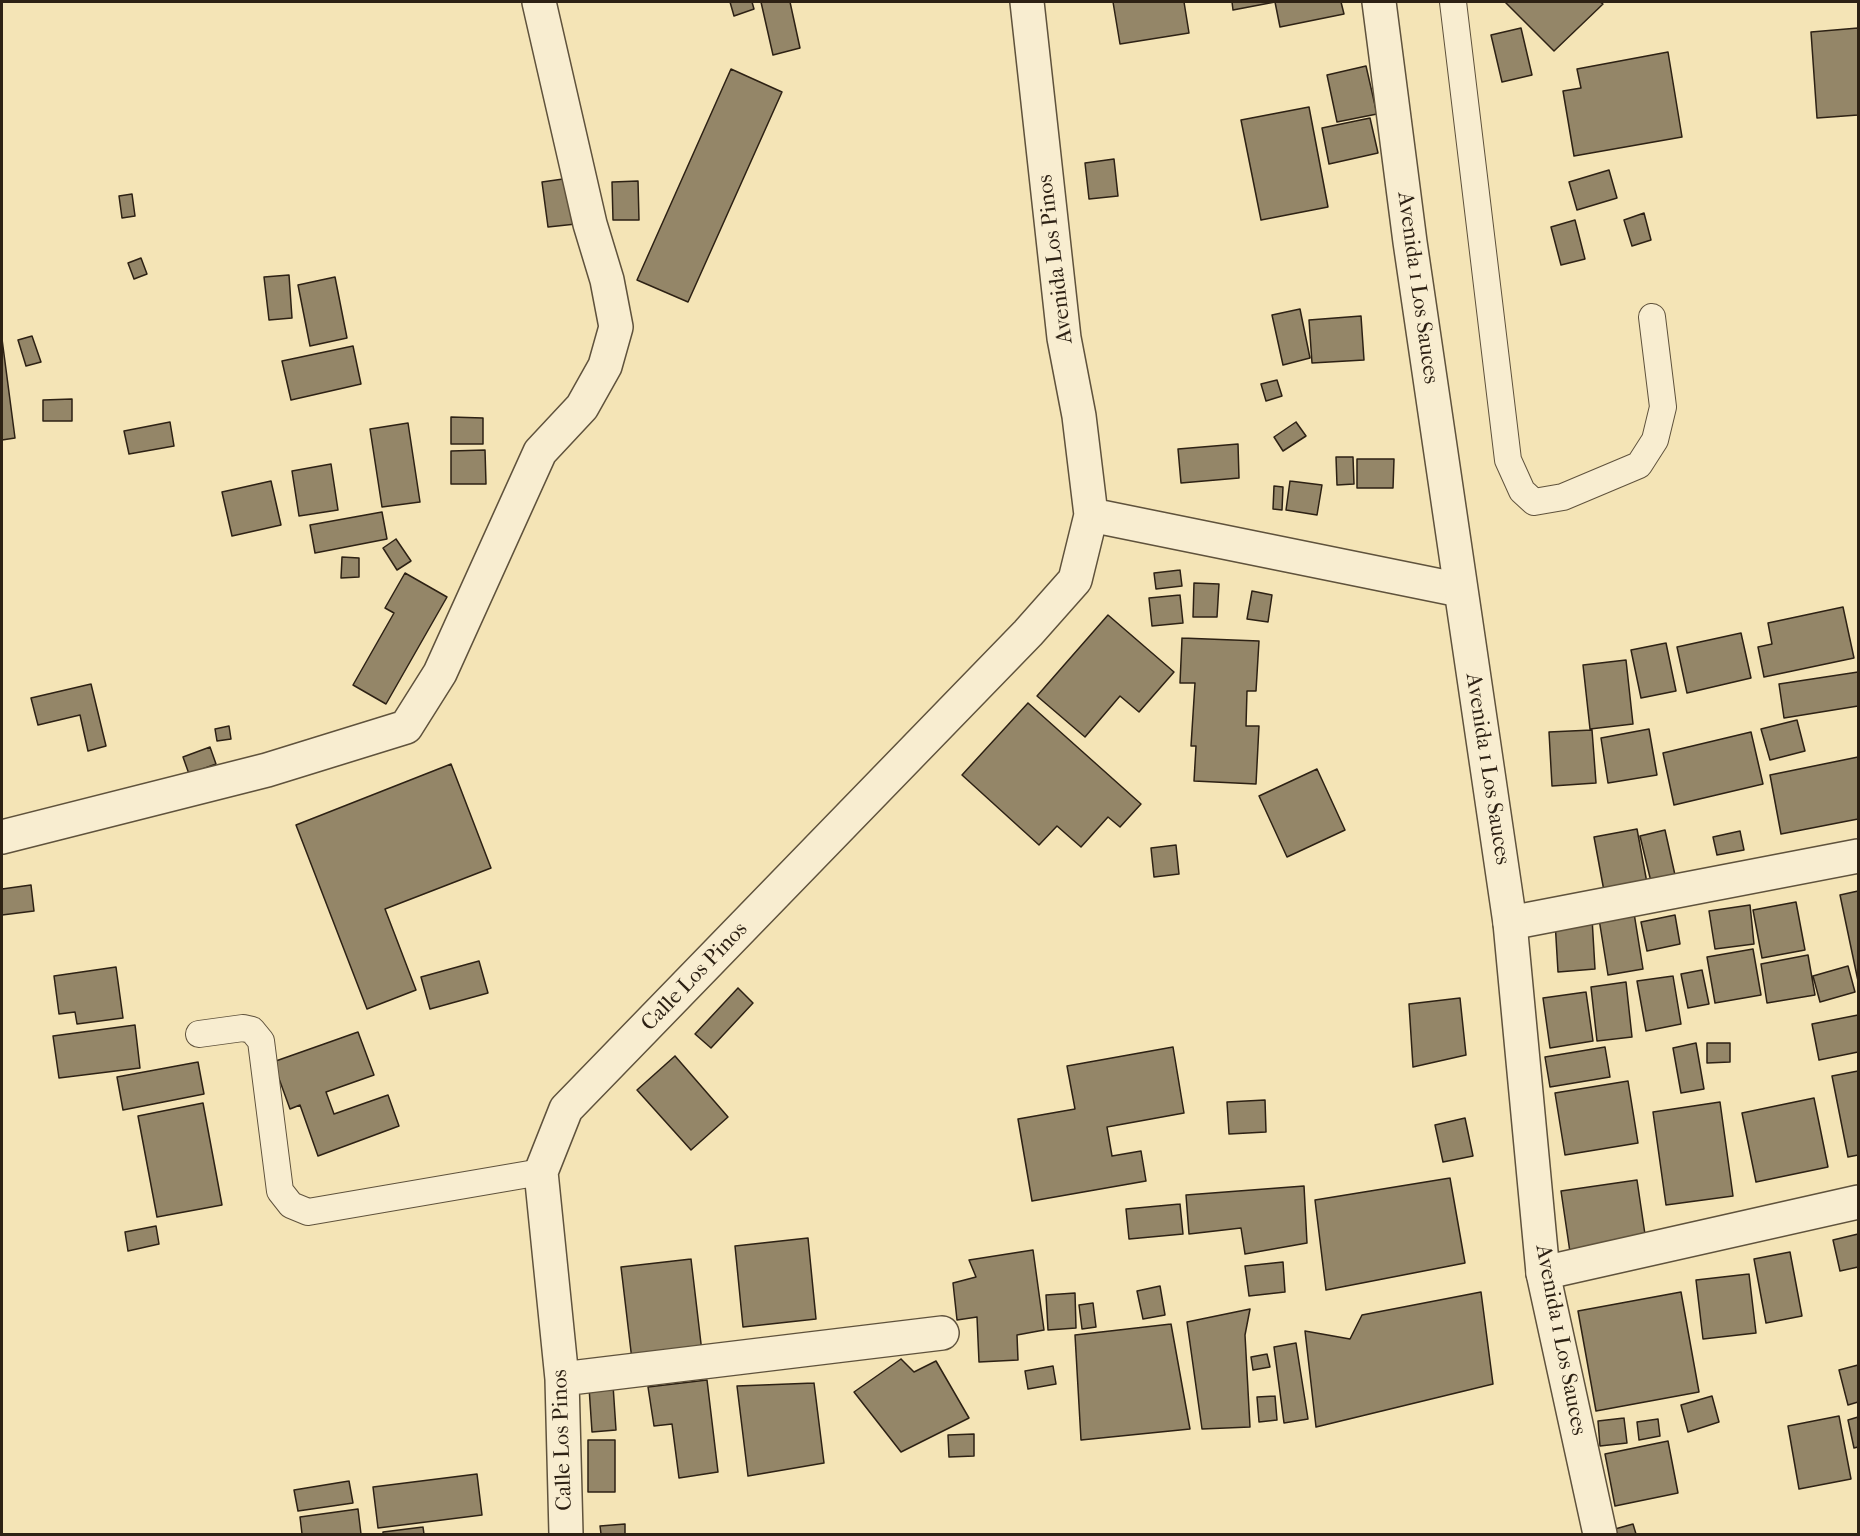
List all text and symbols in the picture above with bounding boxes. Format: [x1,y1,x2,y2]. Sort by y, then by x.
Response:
street label: Avenida Los Pinos [1033,173,1079,345]
street label: Avenida 1 Los Sauces [1390,190,1444,386]
street label: Avenida 1 Los Sauces [1459,671,1515,867]
street label: Calle Los Pinos [636,917,754,1037]
street label: Avenida 1 Los Sauces [1529,1242,1591,1438]
street label: Calle Los Pinos [547,1369,579,1511]

